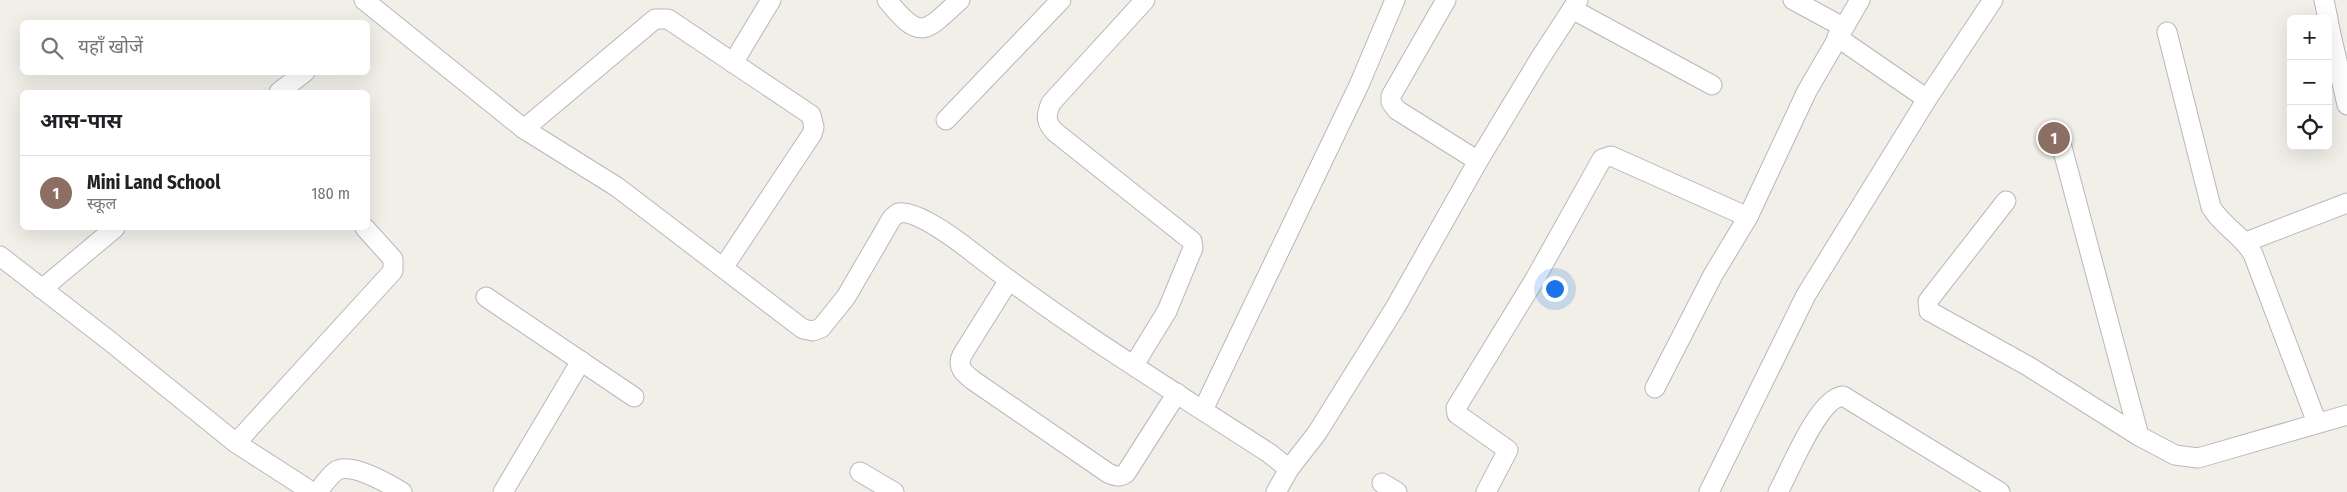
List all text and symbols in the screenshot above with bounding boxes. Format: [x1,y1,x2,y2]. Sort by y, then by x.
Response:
map controls [2287,15,2332,150]
button: + [2287,15,2332,60]
search box [20,20,370,75]
icon: search [38,34,66,62]
text: यहाँ खोजें [78,35,143,58]
button: − [2287,60,2332,105]
button: locate [2287,105,2332,150]
text: आस-पास [40,108,122,134]
pin: 1 [2038,119,2070,157]
text: Mini Land School [87,171,220,194]
text: 1 [53,184,59,203]
text: 180 m [311,184,350,203]
text: स्कूल [87,194,116,213]
your location [1542,276,1568,302]

